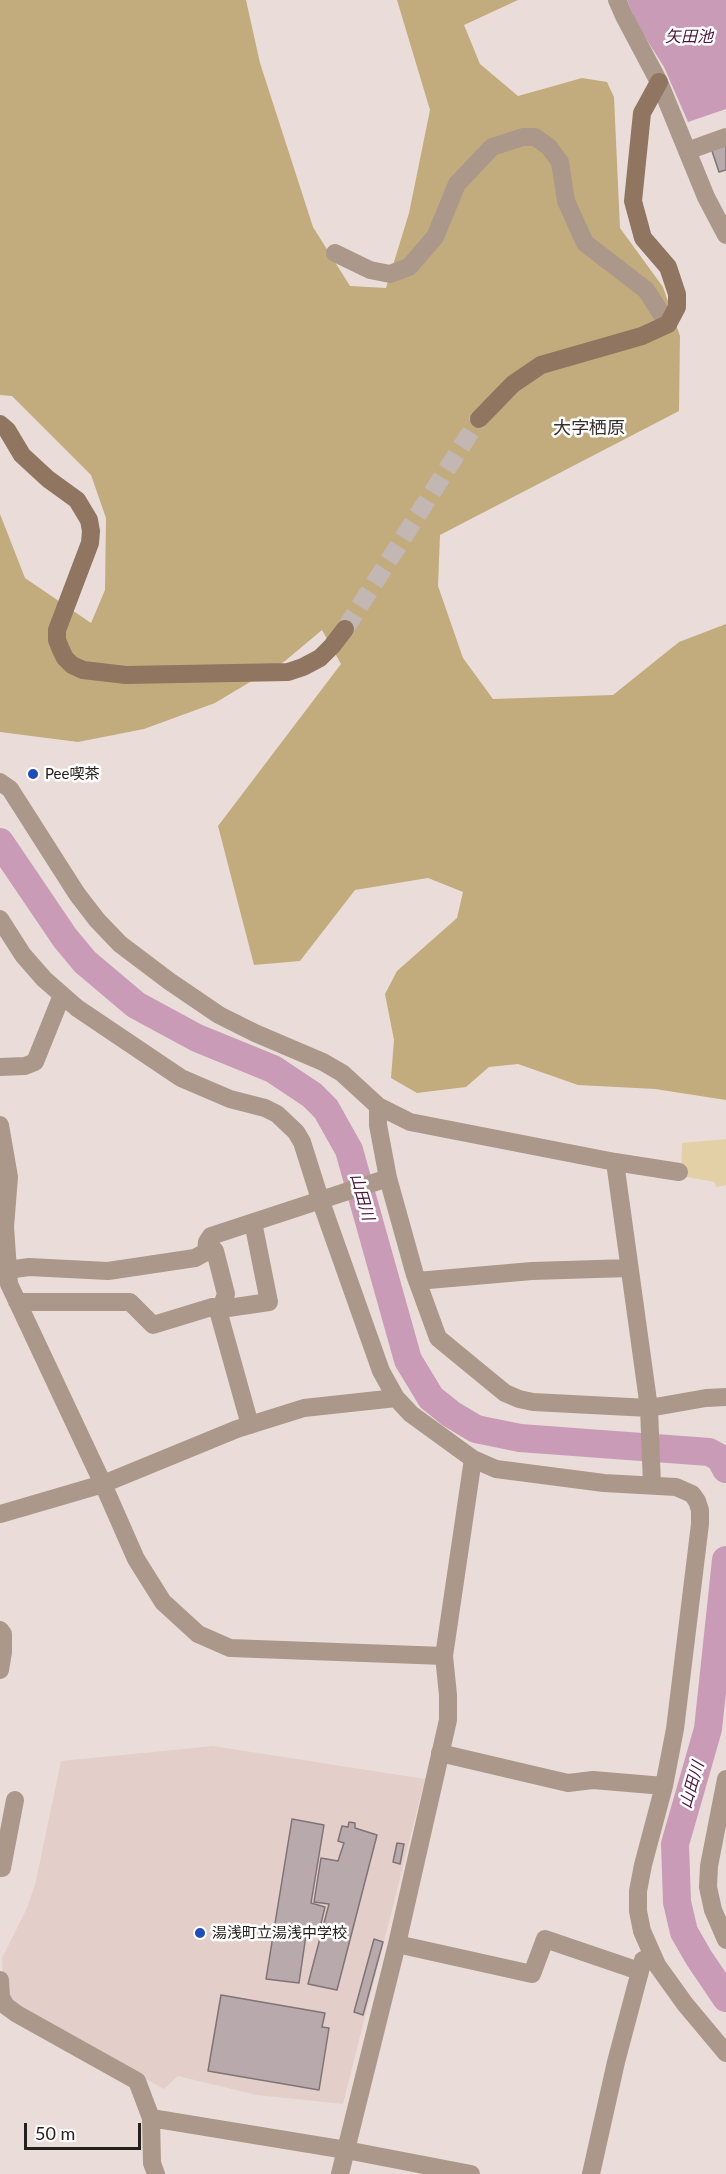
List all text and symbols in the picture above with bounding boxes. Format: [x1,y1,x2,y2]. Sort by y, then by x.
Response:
water label: 矢田池 [665,27,713,47]
district label: 大字栖原 [553,417,625,439]
place label: Pee喫茶 [45,765,99,783]
marker: Pee喫茶 [26,767,40,781]
water label: 山田川 [346,1171,378,1223]
water label: 山田川 [676,1759,708,1811]
place label: 湯浅町立湯浅中学校 [212,1924,347,1942]
marker: 湯浅町立湯浅中学校 [193,1926,207,1940]
scale bar [27,2111,144,2149]
text: 50 m [35,2122,75,2144]

